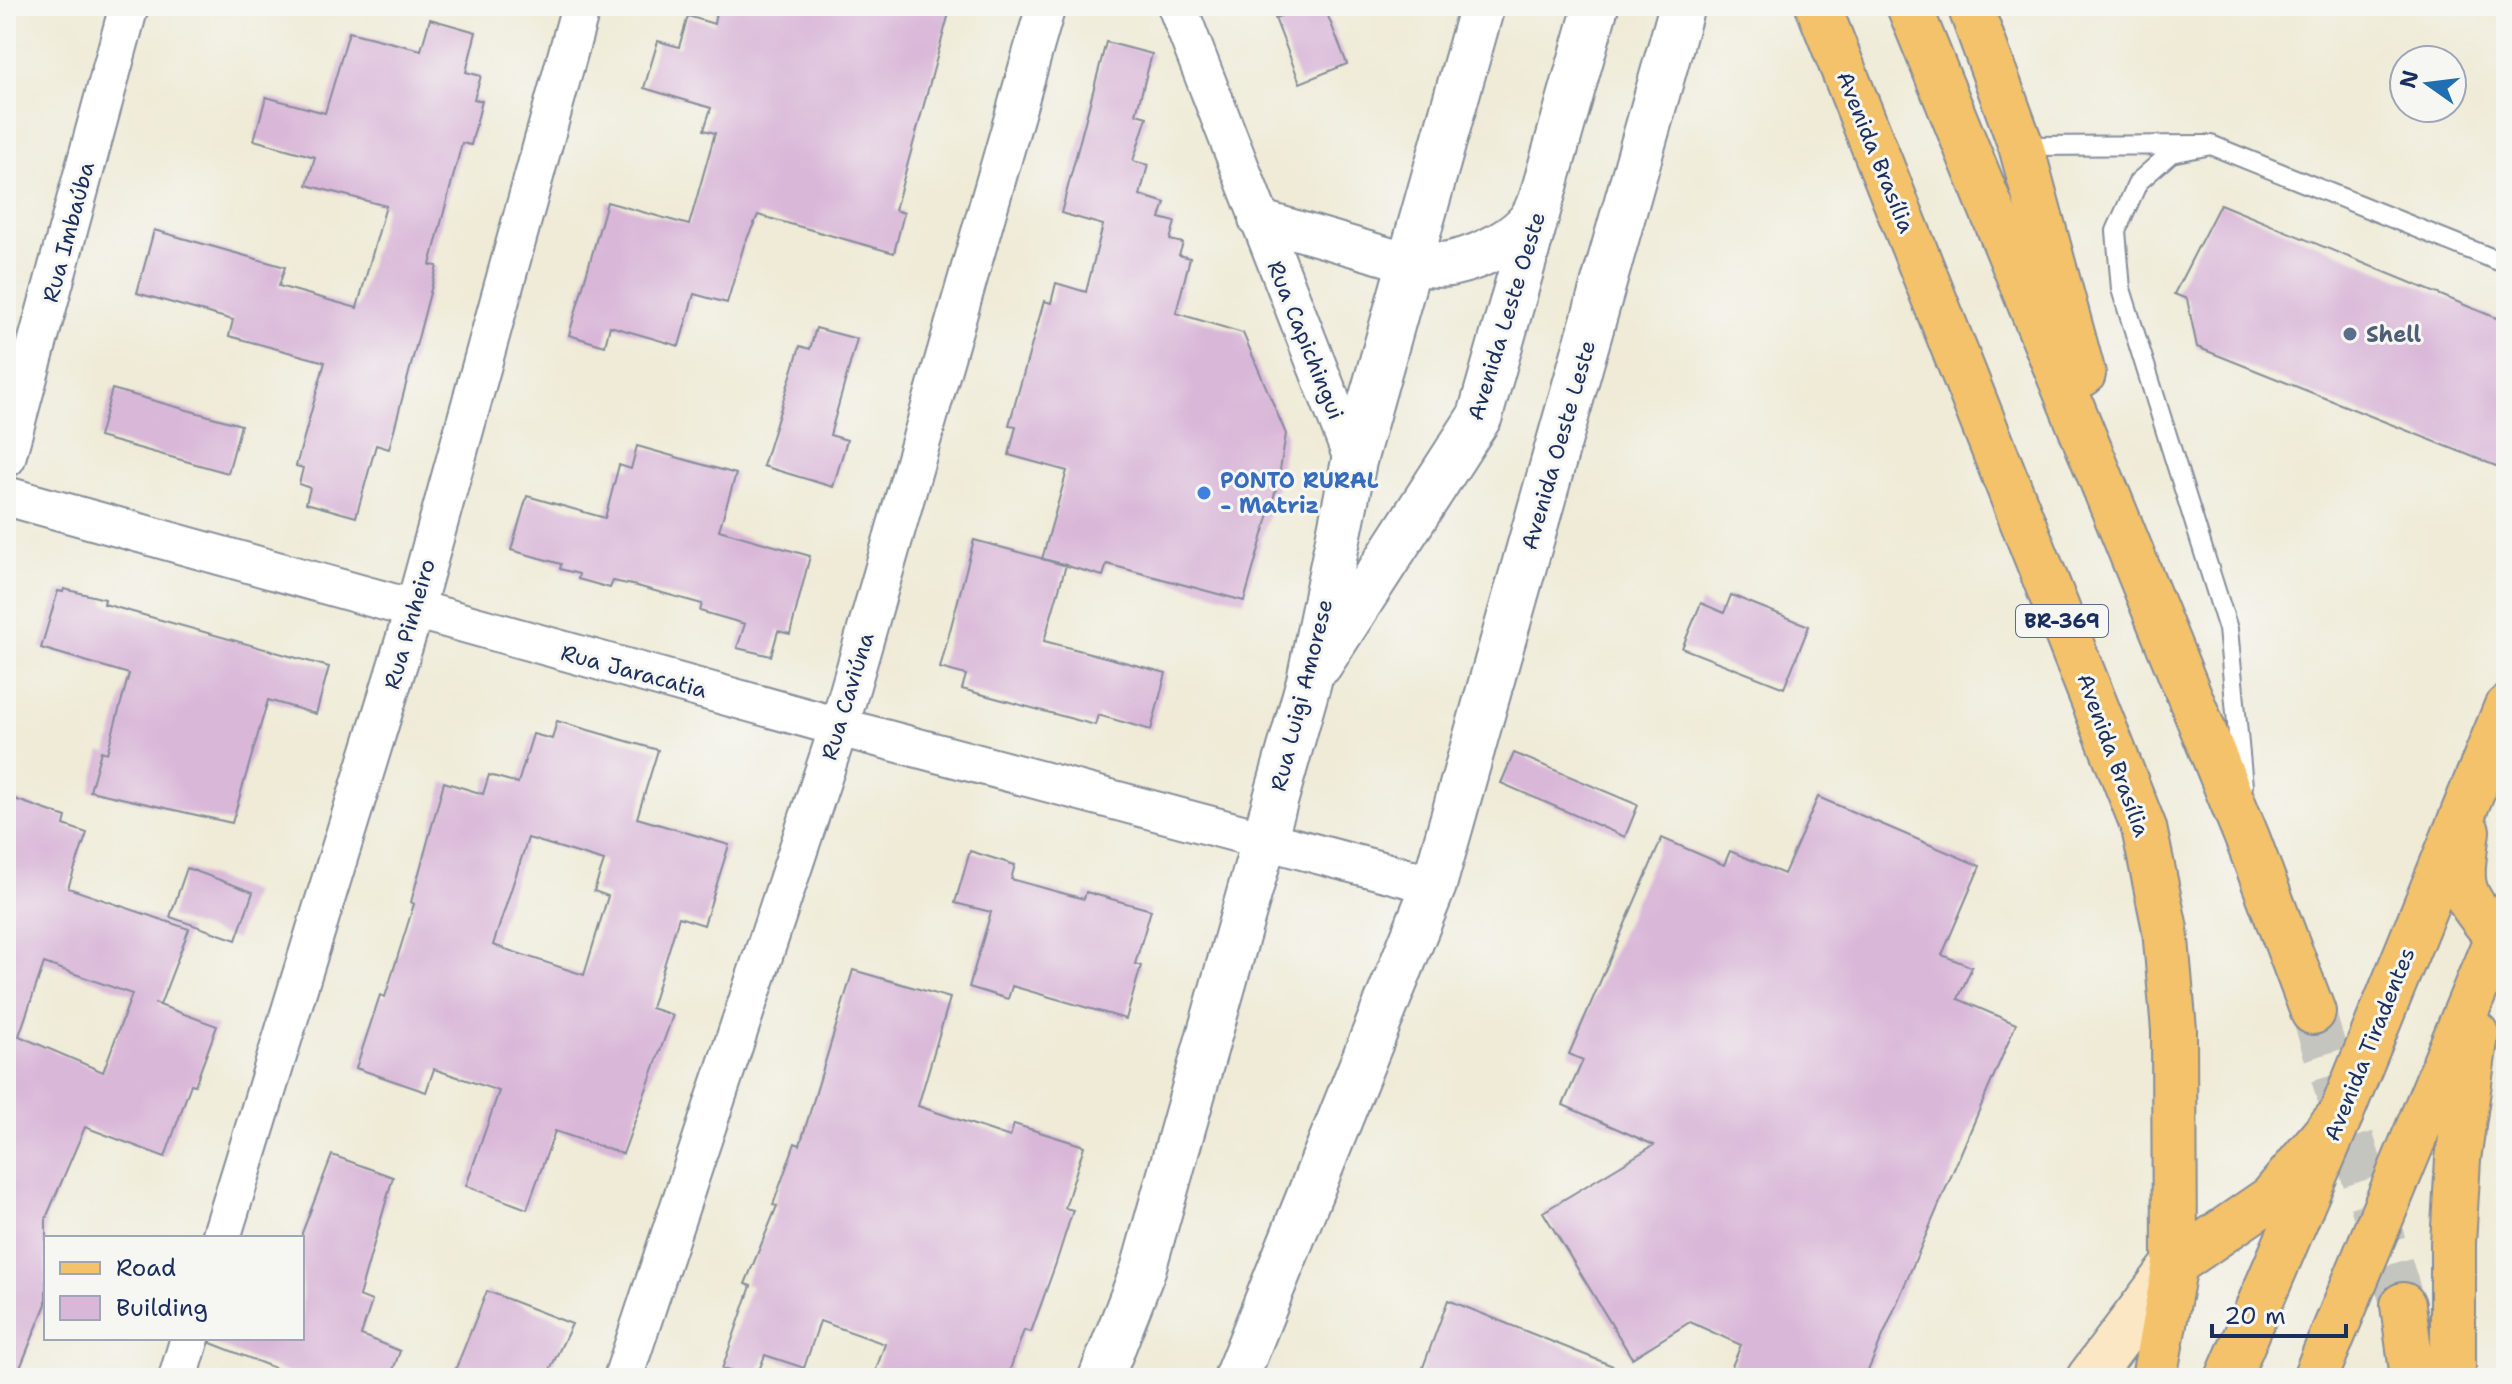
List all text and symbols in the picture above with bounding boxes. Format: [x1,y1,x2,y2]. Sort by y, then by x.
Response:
north arrow [2388,44,2468,124]
street label: Avenida Brasília [1830,67,1921,238]
text: N [2393,67,2425,91]
street label: Rua Imbaúba [36,158,101,306]
street label: Avenida Leste Oeste [1461,208,1552,424]
street label: Rua Capichingui [1260,257,1351,424]
place label: Shell [2366,320,2422,349]
marker: Shell [2341,325,2359,343]
street label: Avenida Oeste Leste [1515,337,1602,553]
place label: PONTO RURAL - Matriz [1220,466,1379,520]
marker: PONTO RURAL - Matriz [1195,484,1213,502]
street label: Rua Pinheiro [377,556,442,693]
street label: Rua Luigi Amorese [1264,596,1339,794]
road number: BR-369 [2016,605,2108,637]
street label: Rua Caviúna [814,629,881,763]
street label: Rua Jaracatia [558,638,710,705]
street label: Avenida Brasília [2071,669,2157,841]
street label: Avenida Tiradentes [2317,943,2422,1145]
legend [44,1236,304,1340]
text: Road [116,1252,176,1284]
scale bar [2212,1288,2346,1338]
text: Building [116,1292,208,1324]
text: 20 m [2224,1300,2286,1332]

